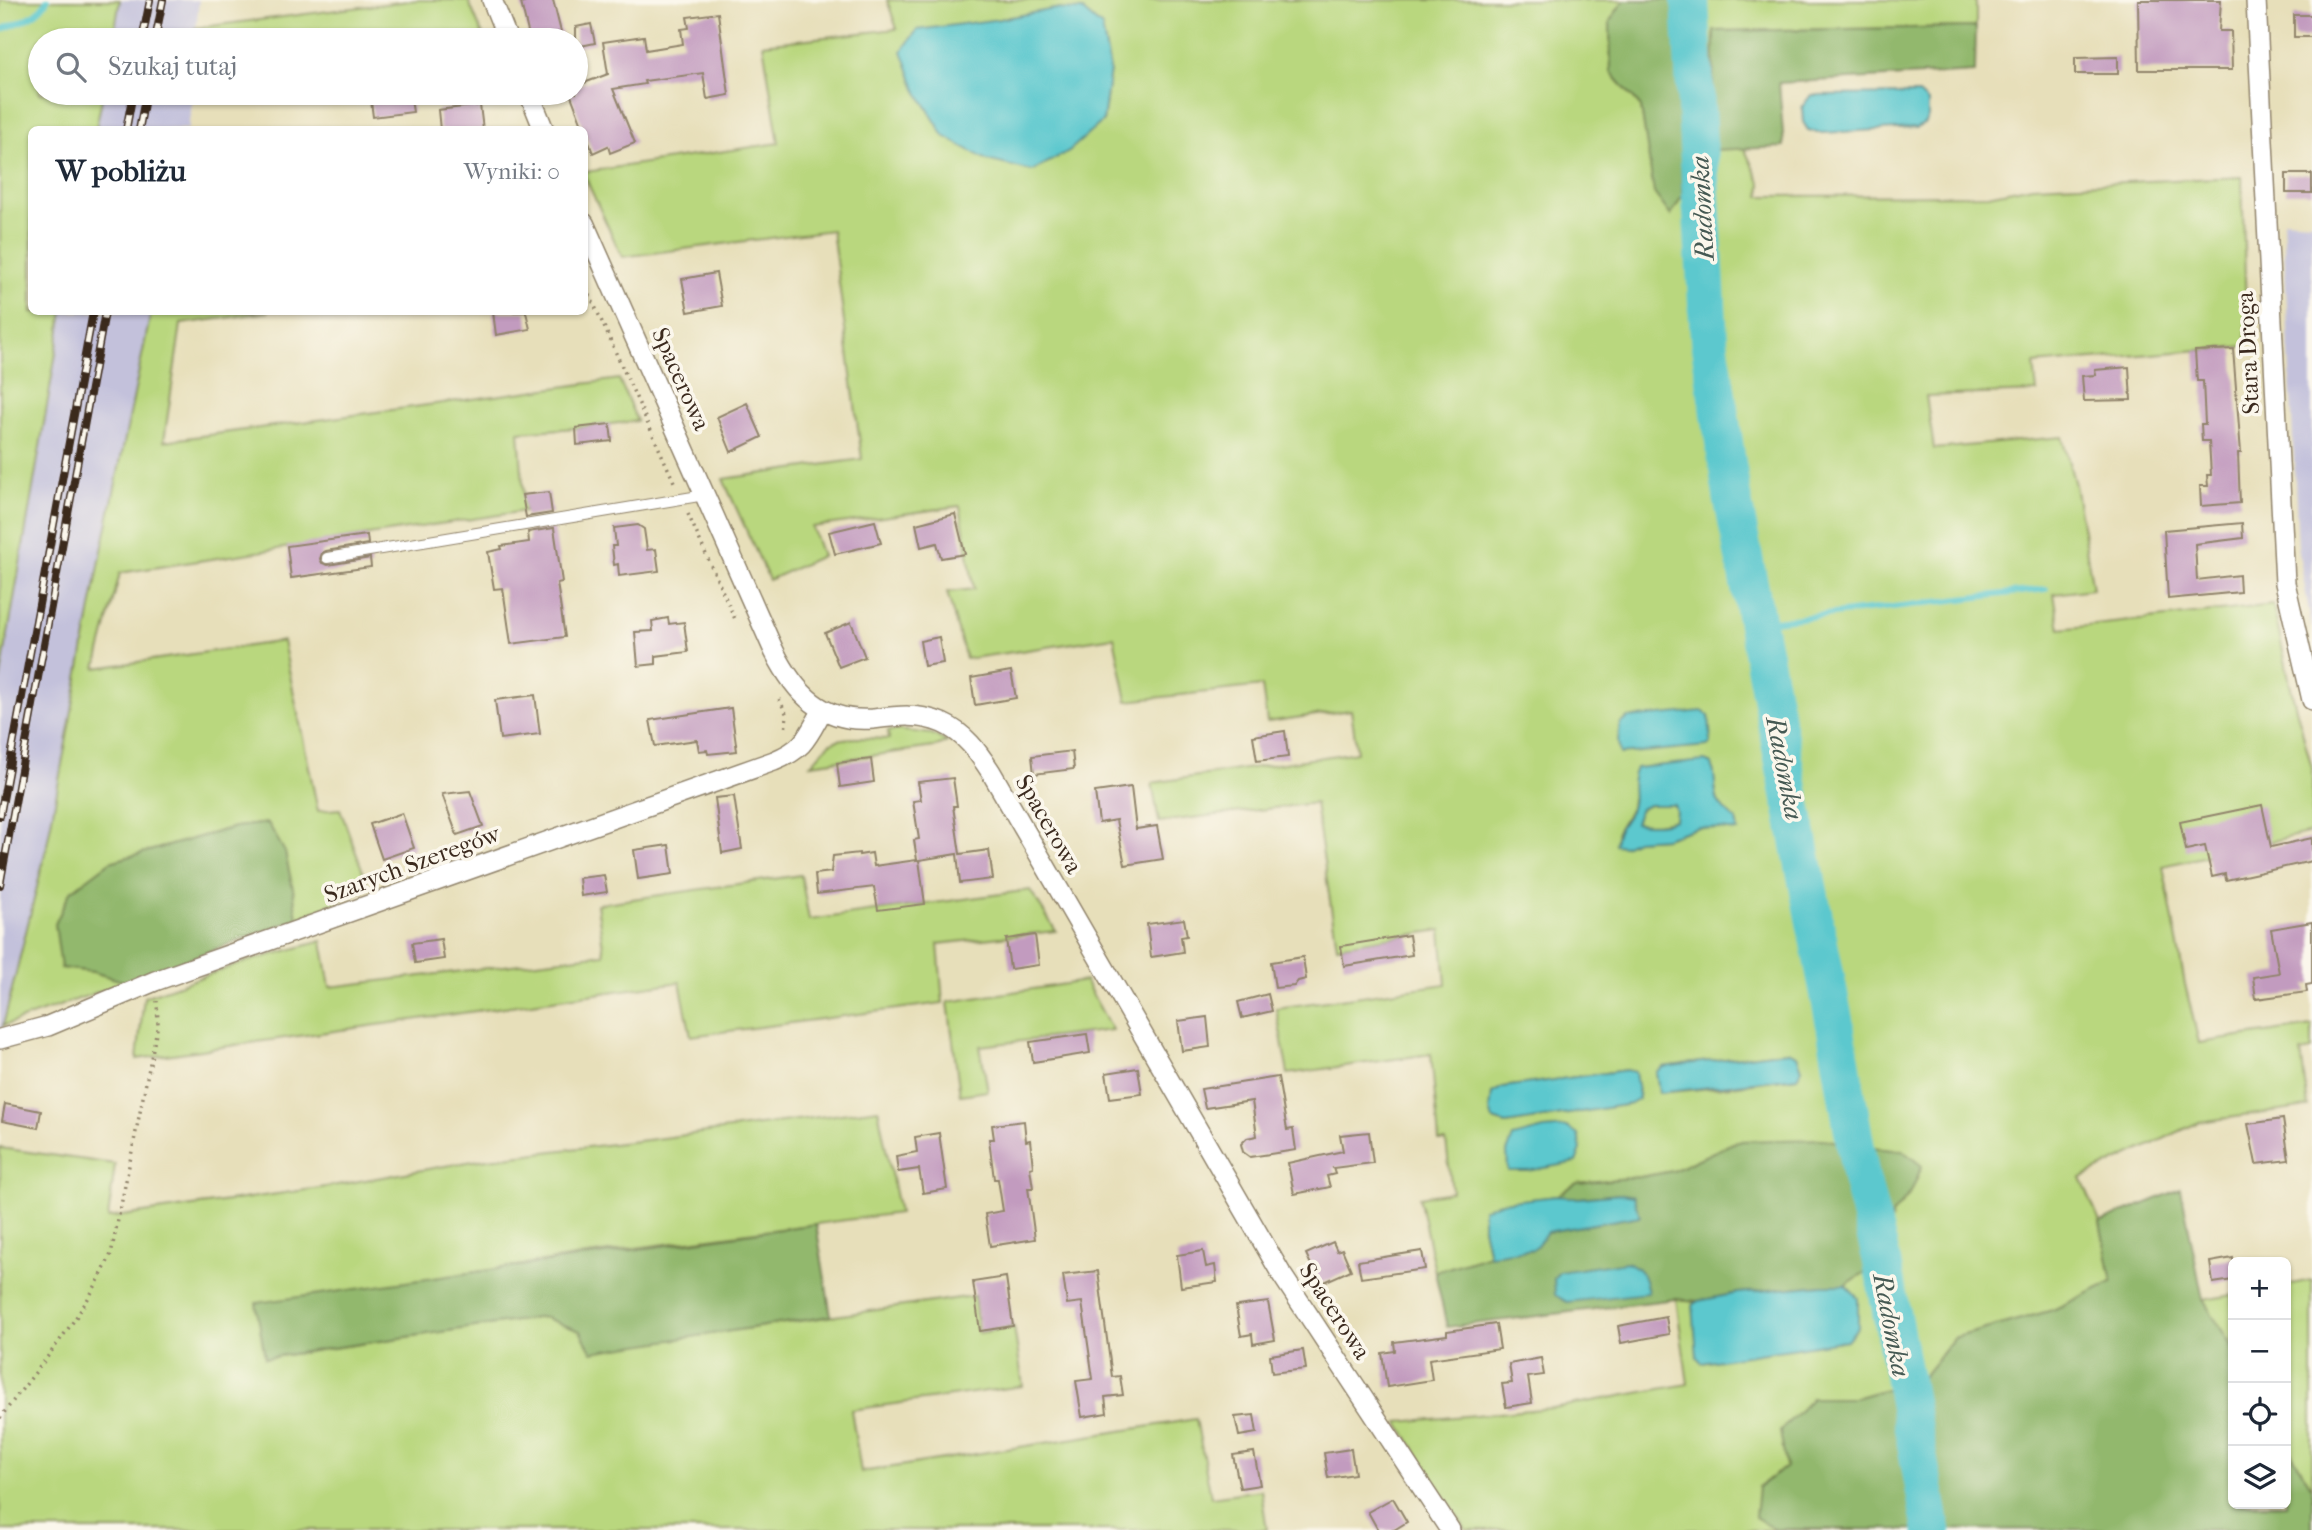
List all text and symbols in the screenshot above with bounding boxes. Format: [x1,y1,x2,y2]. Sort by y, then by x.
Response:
search box [28,28,588,105]
icon: search [52,48,90,86]
text: Szukaj tutaj [108,51,237,82]
text: W pobliżu [56,154,186,189]
water label: Radomka [1684,155,1721,263]
text: Wyniki: 0 [464,158,560,185]
street label: Stara Droga [2231,290,2265,415]
street label: Spacerowa [646,323,716,435]
water label: Radomka [1759,712,1810,822]
street label: Spacerowa [1010,770,1089,879]
street label: Szarych Szeregów [320,819,505,909]
street label: Spacerowa [1293,1257,1377,1365]
map controls [2228,1257,2291,1509]
button: + [2228,1257,2291,1320]
water label: Radomka [1866,1269,1917,1379]
button: − [2228,1320,2291,1383]
button: locate [2228,1383,2291,1446]
button: layers [2228,1446,2291,1509]

